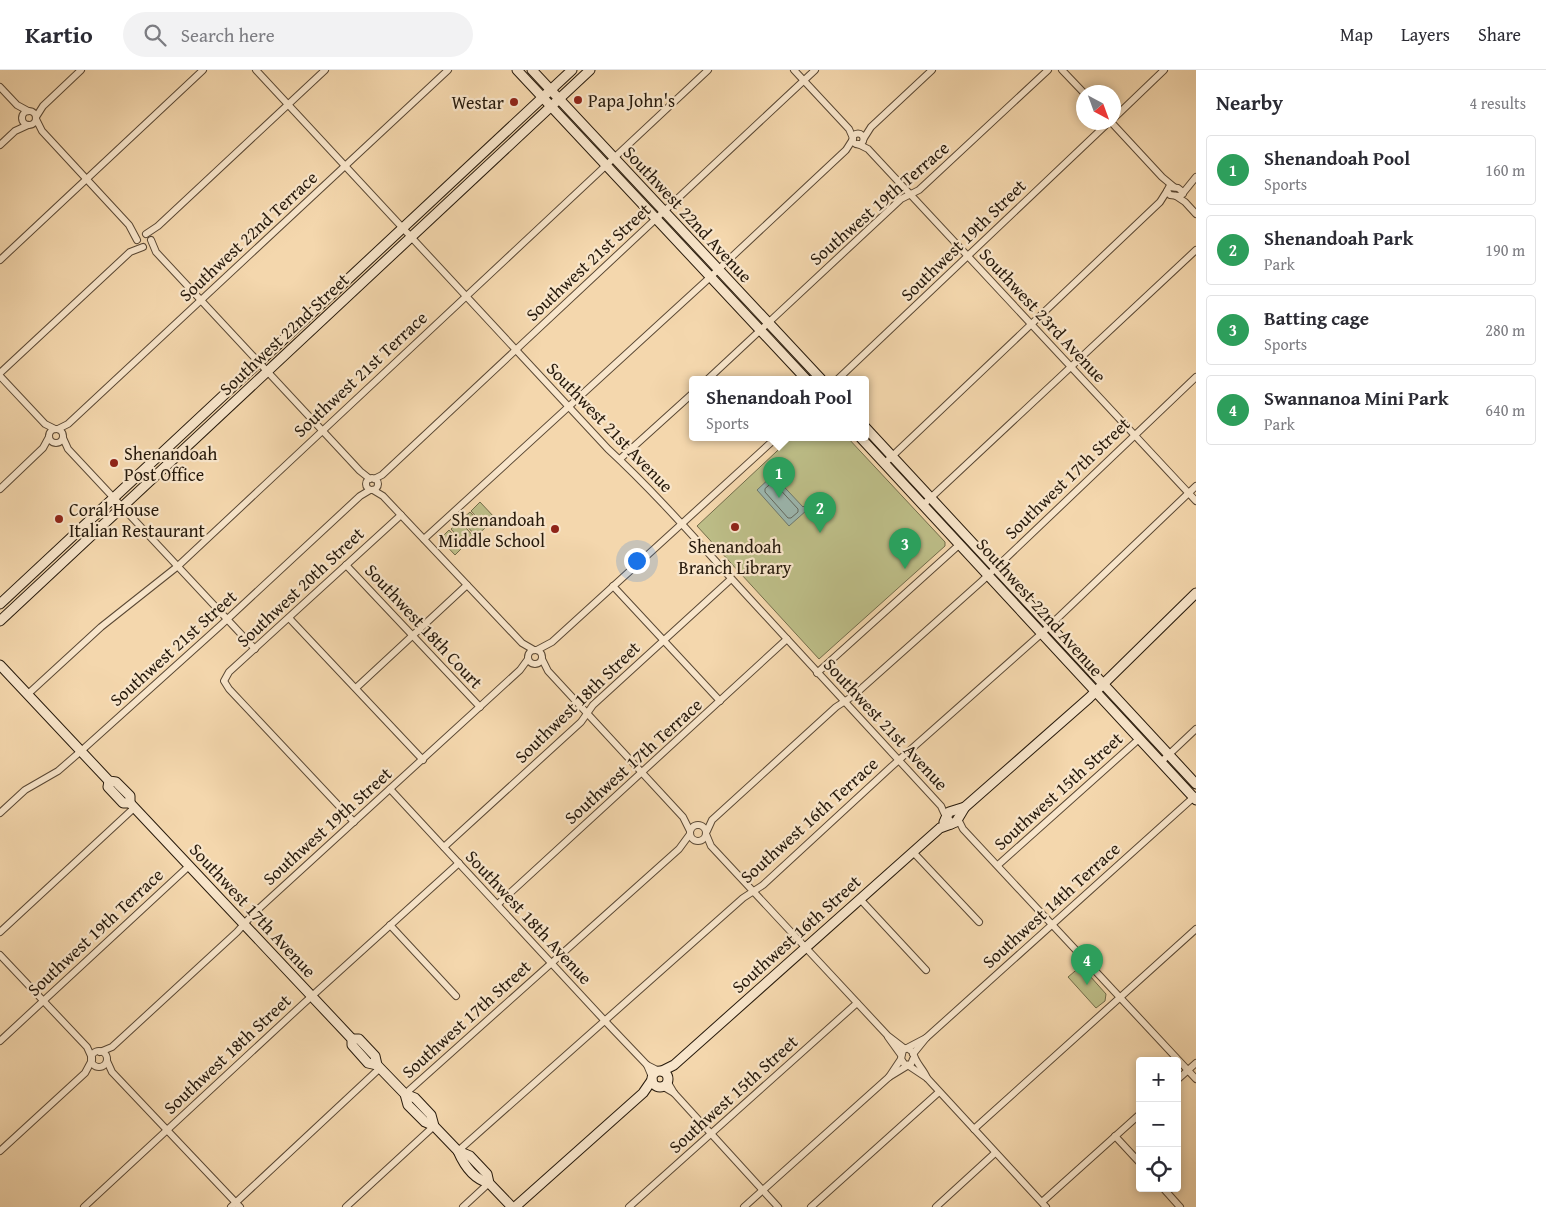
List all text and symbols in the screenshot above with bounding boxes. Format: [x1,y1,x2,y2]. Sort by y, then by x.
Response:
search box [123,12,473,57]
text: Kartio [25,17,93,52]
icon: search [141,21,169,49]
text: Search here [181,21,275,49]
text: Map [1340,21,1373,48]
text: Layers [1401,21,1450,48]
text: Share [1478,21,1521,48]
north arrow [1076,85,1121,130]
place label: Papa John's [588,87,675,114]
text: Nearby [1216,87,1283,118]
place label: Westar [452,89,505,116]
text: 4 results [1469,91,1526,115]
marker: Papa John's [572,94,584,106]
marker: Westar [508,96,520,108]
street label: Southwest 19th Terrace [803,135,955,271]
street label: Southwest 22nd Avenue [617,139,759,289]
text: Shenandoah Pool [1264,144,1410,172]
text: 1 [1229,158,1237,182]
text: 160 m [1485,158,1525,182]
street label: Southwest 22nd Terrace [173,164,323,308]
street label: Southwest 19th Street [894,172,1032,307]
text: Sports [1264,172,1307,196]
street label: Southwest 21st Street [519,196,657,327]
text: Shenandoah Park [1264,224,1413,252]
text: 2 [1229,238,1237,262]
text: 190 m [1485,238,1525,262]
street label: Southwest 23rd Avenue [973,241,1113,389]
text: Park [1264,252,1295,276]
street label: Southwest 22nd Street [213,266,355,402]
text: Batting cage [1264,304,1369,332]
street label: Southwest 21st Terrace [287,305,433,443]
text: 3 [1229,318,1237,342]
text: 280 m [1485,318,1525,342]
text: Sports [1264,332,1307,356]
street label: Southwest 21st Avenue [540,356,680,498]
popup [689,376,869,441]
text: Shenandoah Pool [706,383,852,411]
text: Swannanoa Mini Park [1264,384,1448,412]
text: 4 [1229,398,1237,422]
text: 640 m [1485,398,1525,422]
street label: Southwest 17th Street [998,410,1136,545]
text: Sports [706,411,749,435]
text: Park [1264,412,1295,436]
place label: Shenandoah Post Office [124,440,217,488]
marker: Shenandoah Post Office [108,457,120,469]
pin: 1 [763,457,795,498]
pin: 2 [804,492,836,533]
place label: Coral House Italian Restaurant [69,496,205,544]
place label: Shenandoah Middle School [438,506,545,554]
marker: Coral House Italian Restaurant [53,513,65,525]
street label: Southwest 20th Street [230,520,370,653]
marker: Shenandoah Branch Library [729,521,741,533]
marker: Shenandoah Middle School [549,523,561,535]
pin: 3 [889,528,921,569]
street label: Southwest 22nd Avenue [970,532,1110,682]
place label: Shenandoah Branch Library [678,533,792,581]
your location [624,548,650,574]
street label: Southwest 18th Court [359,557,490,695]
street label: Southwest 21st Street [103,583,243,713]
street label: Southwest 18th Street [508,634,646,769]
street label: Southwest 21st Avenue [817,652,955,796]
street label: Southwest 17th Terrace [558,692,708,830]
street label: Southwest 15th Street [987,725,1129,857]
street label: Southwest 16th Terrace [734,751,884,889]
street label: Southwest 19th Street [256,760,398,892]
street label: Southwest 17th Avenue [183,837,323,983]
street label: Southwest 14th Terrace [978,838,1124,972]
street label: Southwest 18th Avenue [459,844,599,990]
street label: Southwest 19th Terrace [21,862,169,1002]
street label: Southwest 16th Street [725,868,867,1000]
pin: 4 [1071,944,1103,985]
street label: Southwest 17th Street [395,953,537,1085]
street label: Southwest 18th Street [157,987,297,1120]
street label: Southwest 15th Street [662,1028,804,1160]
map controls [1136,1057,1181,1192]
button: + [1136,1057,1181,1102]
button: − [1136,1102,1181,1147]
button: locate [1136,1147,1181,1192]

